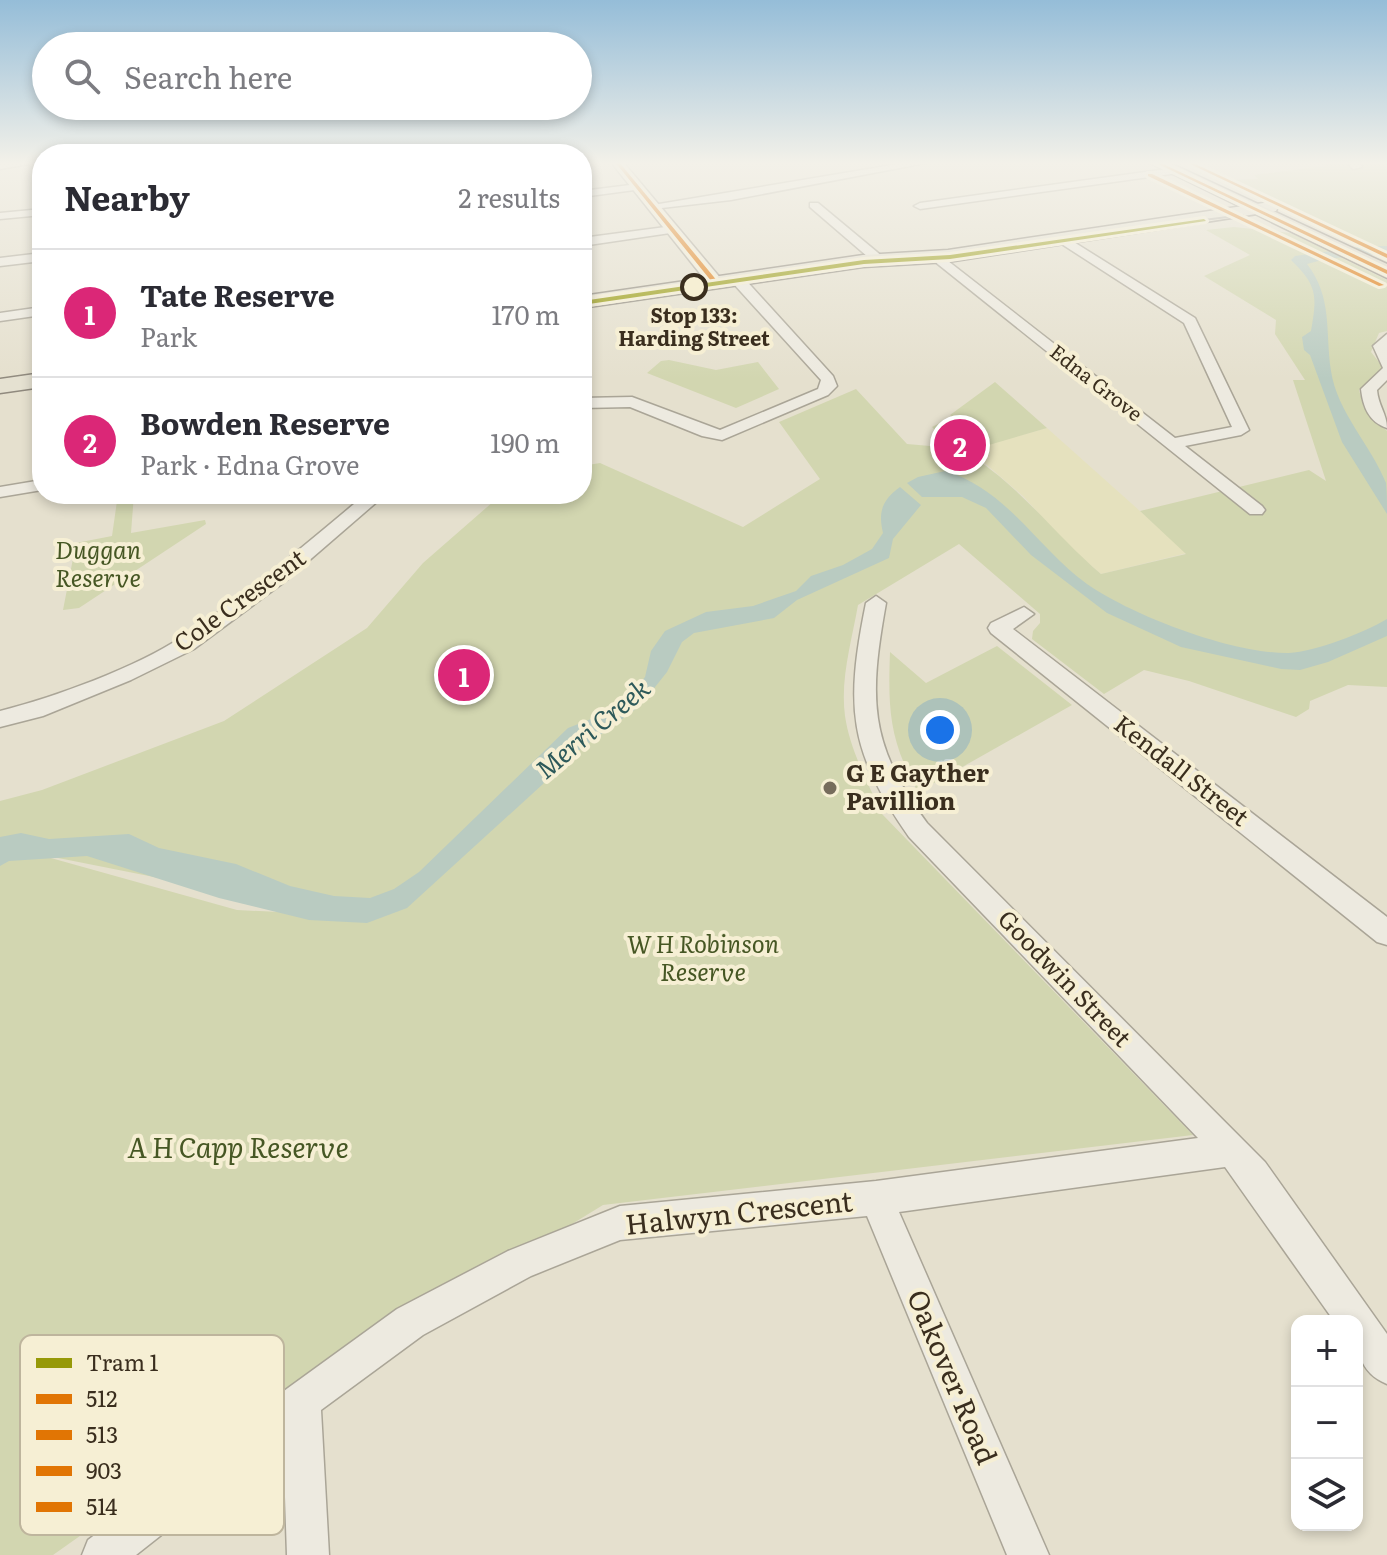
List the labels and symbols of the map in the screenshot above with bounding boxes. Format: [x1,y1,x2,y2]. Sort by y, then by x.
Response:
marker: Stop 133: Harding Street [681,274,707,300]
place label: Stop 133: Harding Street [618,299,770,352]
street label: Edna Grove [1045,336,1150,427]
pin: 2 [934,415,986,475]
park label: Duggan Reserve [55,531,141,594]
street label: Cole Crescent [165,539,312,659]
pin: 1 [438,645,490,705]
water label: Merri Creek [526,667,658,787]
street label: Kendall Street [1108,705,1258,833]
your location [920,710,960,750]
place label: G E Gayther Pavillion [846,754,989,817]
marker: G E Gayther Pavillion [821,779,839,797]
street label: Goodwin Street [991,901,1141,1054]
park label: W H Robinson Reserve [627,925,779,988]
park label: A H Capp Reserve [127,1125,349,1167]
street label: Halwyn Crescent [623,1178,855,1244]
street label: Oakover Road [898,1282,1010,1470]
legend [20,1335,284,1535]
text: Tram 1 [86,1345,158,1378]
text: 512 [86,1381,117,1414]
text: 513 [86,1417,118,1450]
text: 903 [86,1453,122,1486]
text: 514 [86,1489,117,1522]

